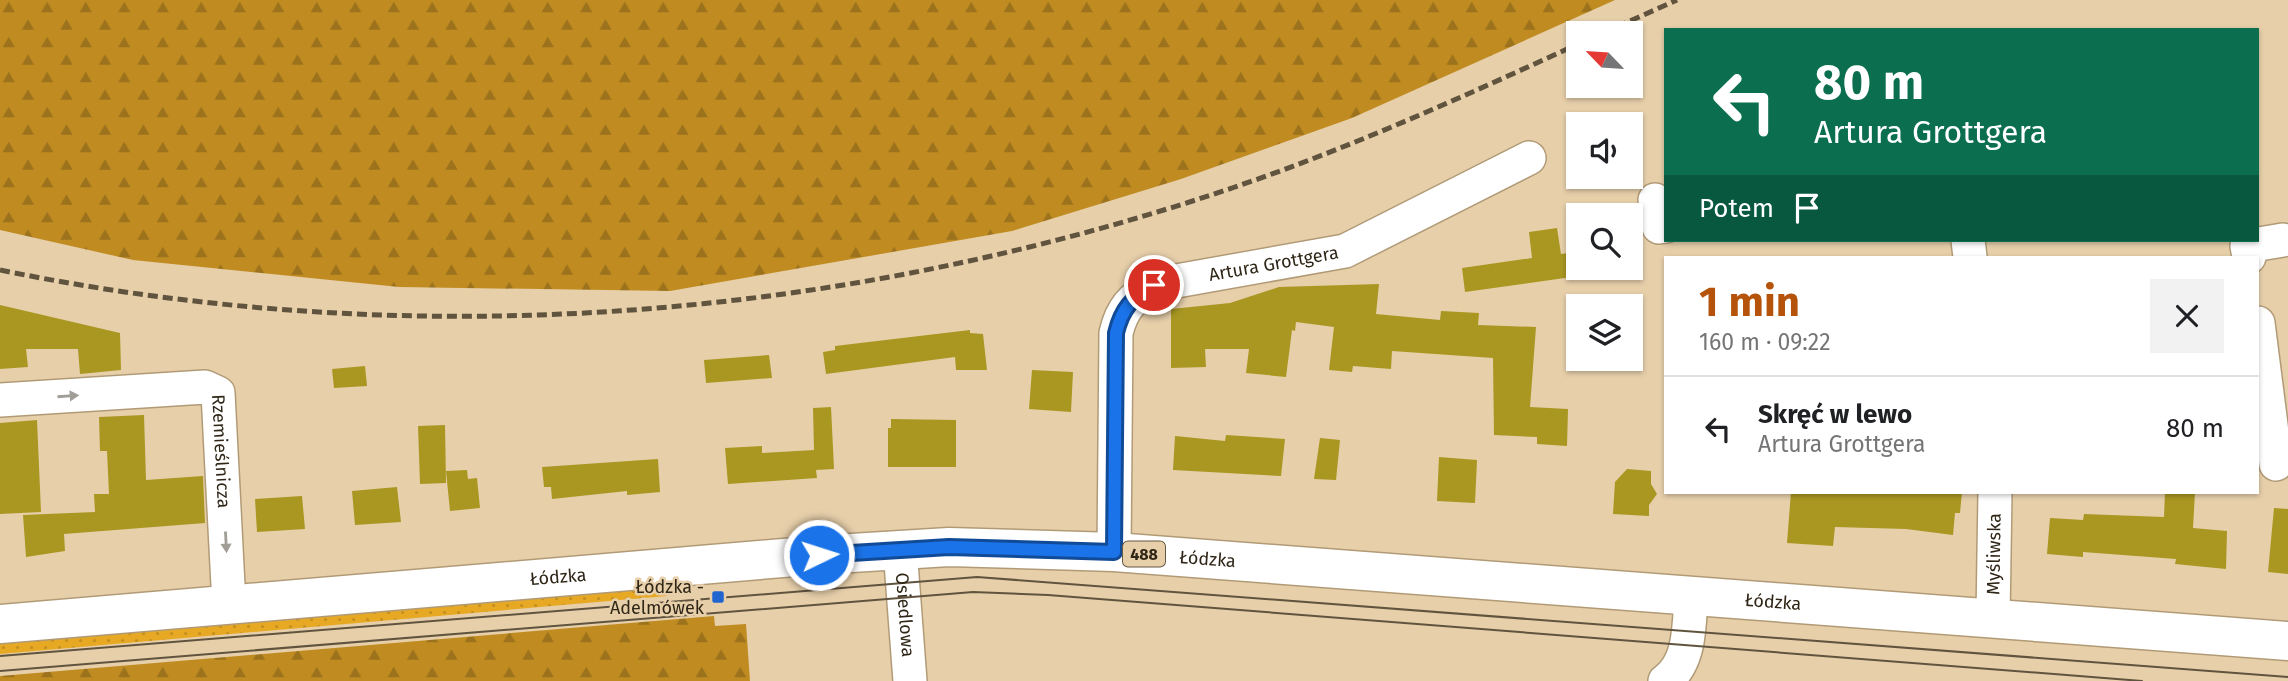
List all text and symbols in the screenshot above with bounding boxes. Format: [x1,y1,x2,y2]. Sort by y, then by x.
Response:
north arrow [1566,21,1643,98]
map controls [1566,21,1643,371]
text: 80 m [1814,53,1924,112]
icon: left [1699,56,1790,147]
button: sound [1566,112,1643,189]
text: Artura Grottgera [1814,113,2047,151]
icon: arrive [1788,189,1826,227]
text: Potem [1699,193,1774,224]
button: search [1566,203,1643,280]
street label: Artura Grottgera [1207,241,1340,286]
pin [1124,255,1184,315]
icon: arrive [1135,266,1173,304]
text: 1 min [1699,277,1800,327]
button: close [2150,279,2224,353]
button: layers [1566,294,1643,371]
text: 160 m · 09:22 [1699,328,1831,356]
one-way arrow [57,390,79,401]
street label: Rzemieślnicza [207,394,235,509]
text: Skręć w lewo [1758,399,1912,430]
icon: left [1699,410,1737,448]
text: 80 m [2166,413,2224,444]
text: Artura Grottgera [1758,430,1926,458]
street label: Myśliwska [1982,513,2006,595]
position arrow [782,518,856,592]
one-way arrow [221,532,232,554]
road number: 488 [1123,541,1165,566]
street label: Łódzka [1178,546,1237,572]
street label: Łódzka [529,564,587,590]
street label: Osiedlowa [891,572,919,658]
place label: Łódzka - Adelmówek [610,576,705,619]
marker: Łódzka - Adelmówek [710,589,726,605]
street label: Łódzka [1744,589,1802,615]

